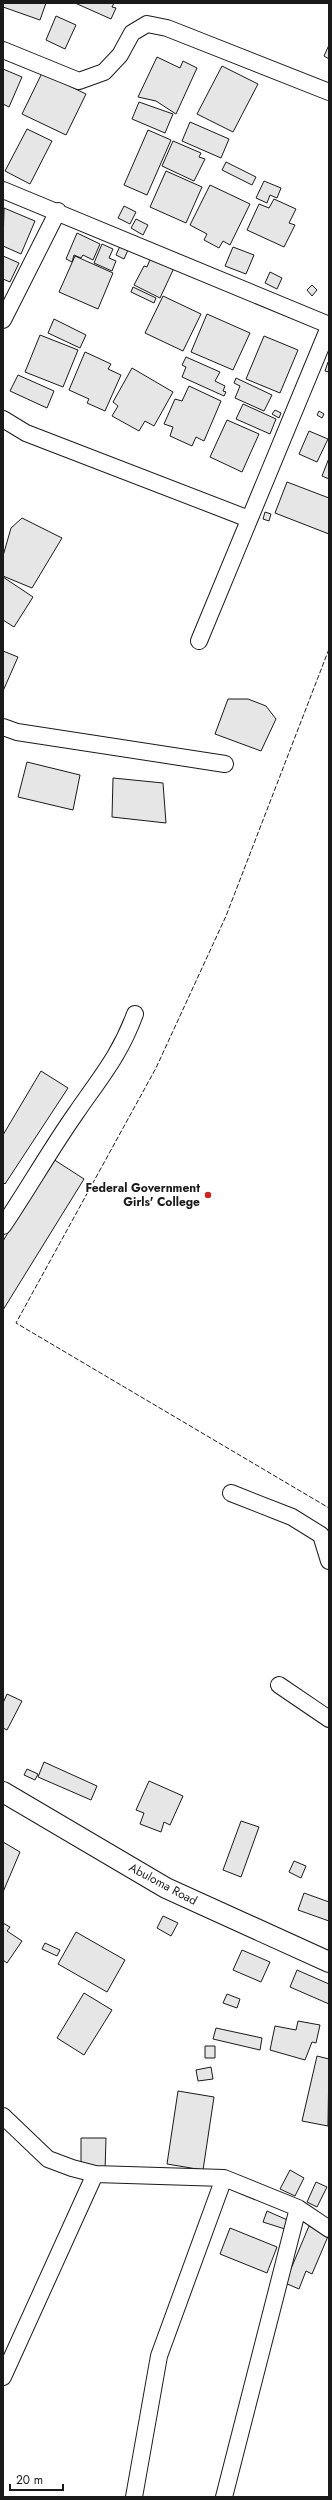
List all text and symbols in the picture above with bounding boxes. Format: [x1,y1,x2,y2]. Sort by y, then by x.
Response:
place label: Federal Government Girls' College [85,1179,200,1211]
marker: Federal Government Girls' College [203,1190,213,1200]
street label: Abuloma Road [126,1858,200,1910]
scale bar [10,2466,63,2492]
text: 20 m [16,2471,43,2489]

